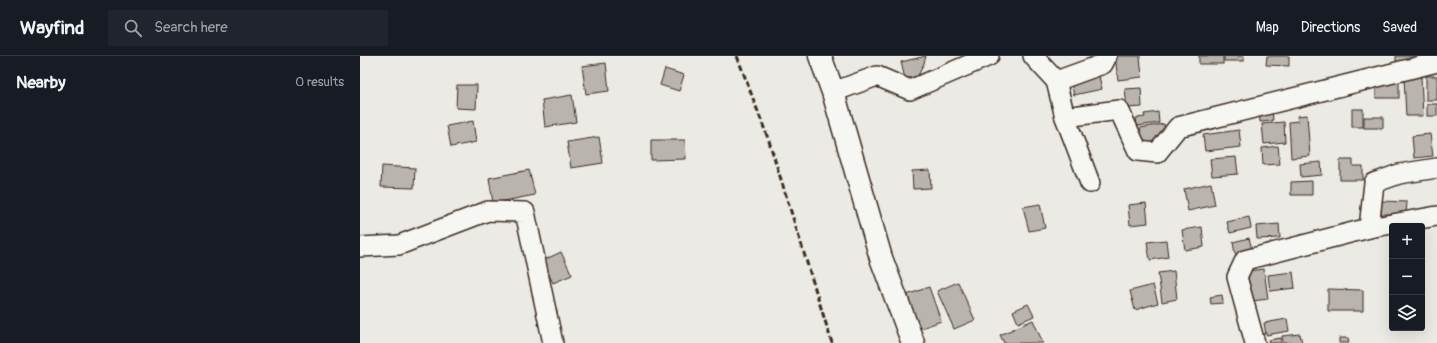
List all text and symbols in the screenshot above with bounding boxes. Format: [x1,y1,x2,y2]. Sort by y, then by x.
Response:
search box [108,10,388,46]
text: Wayfind [20,16,84,40]
icon: search [122,17,144,39]
text: Search here [154,18,228,37]
text: Map [1256,19,1279,36]
text: Directions [1301,19,1360,36]
text: Saved [1382,19,1417,36]
text: Nearby [16,72,65,93]
text: 0 results [295,74,344,90]
map controls [1389,223,1425,331]
button: + [1389,223,1425,259]
button: − [1389,259,1425,295]
button: layers [1389,295,1425,331]

